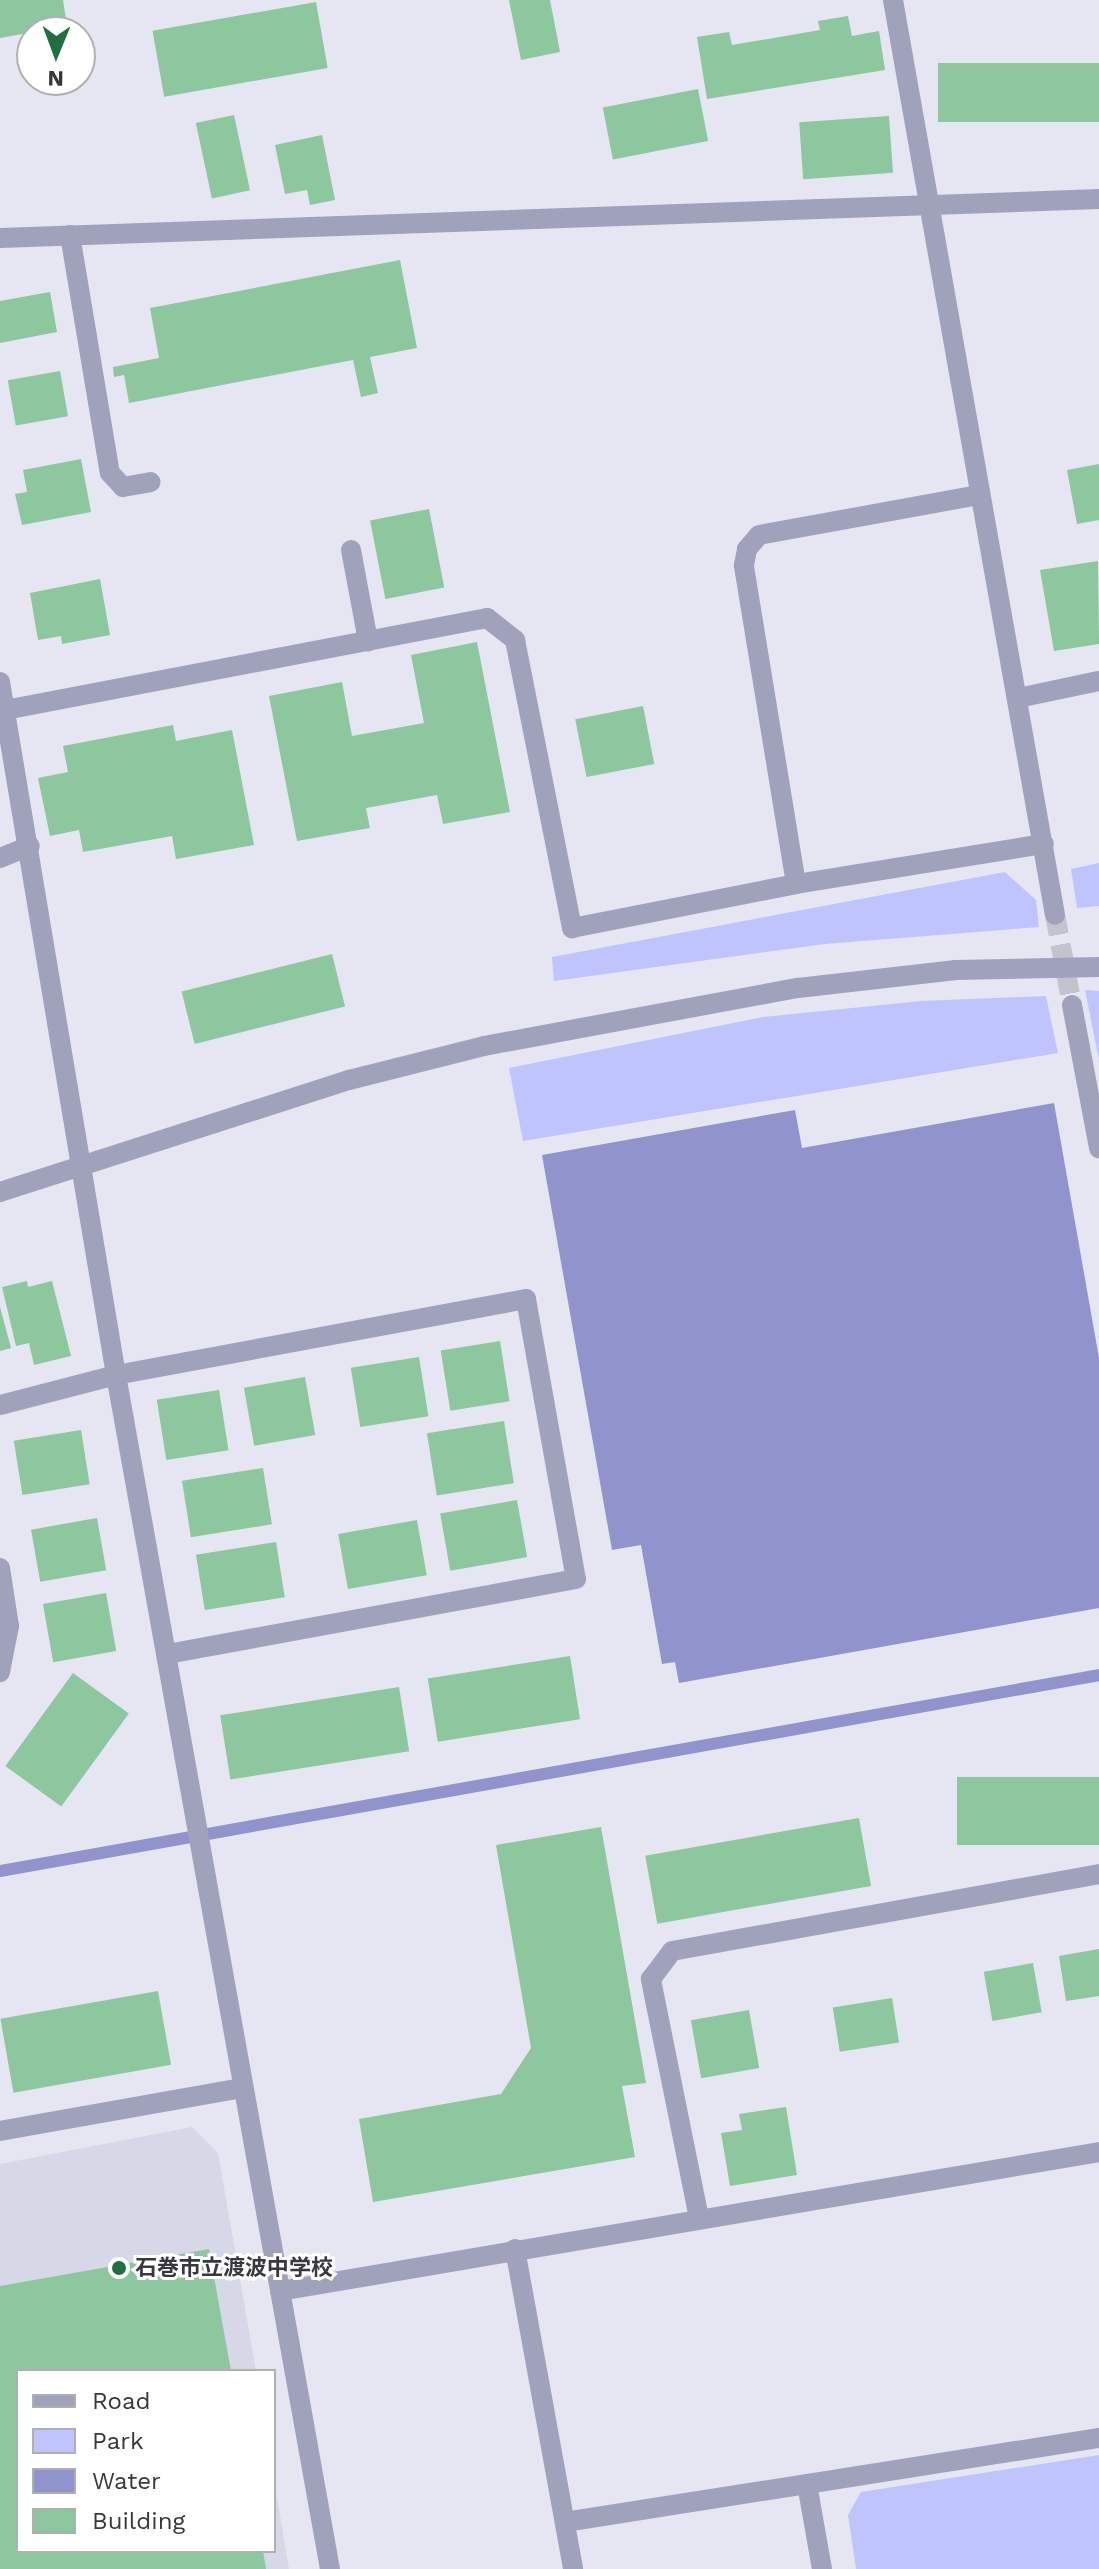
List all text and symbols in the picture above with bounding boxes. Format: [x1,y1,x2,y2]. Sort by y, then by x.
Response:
north arrow [16,16,96,96]
text: N [47,66,64,91]
place label: 石巻市立渡波中学校 [135,2255,333,2281]
marker: 石巻市立渡波中学校 [110,2259,128,2277]
legend [16,2369,276,2553]
text: Road [92,2387,151,2415]
text: Park [92,2427,144,2455]
text: Water [92,2467,161,2495]
text: Building [92,2507,185,2535]

